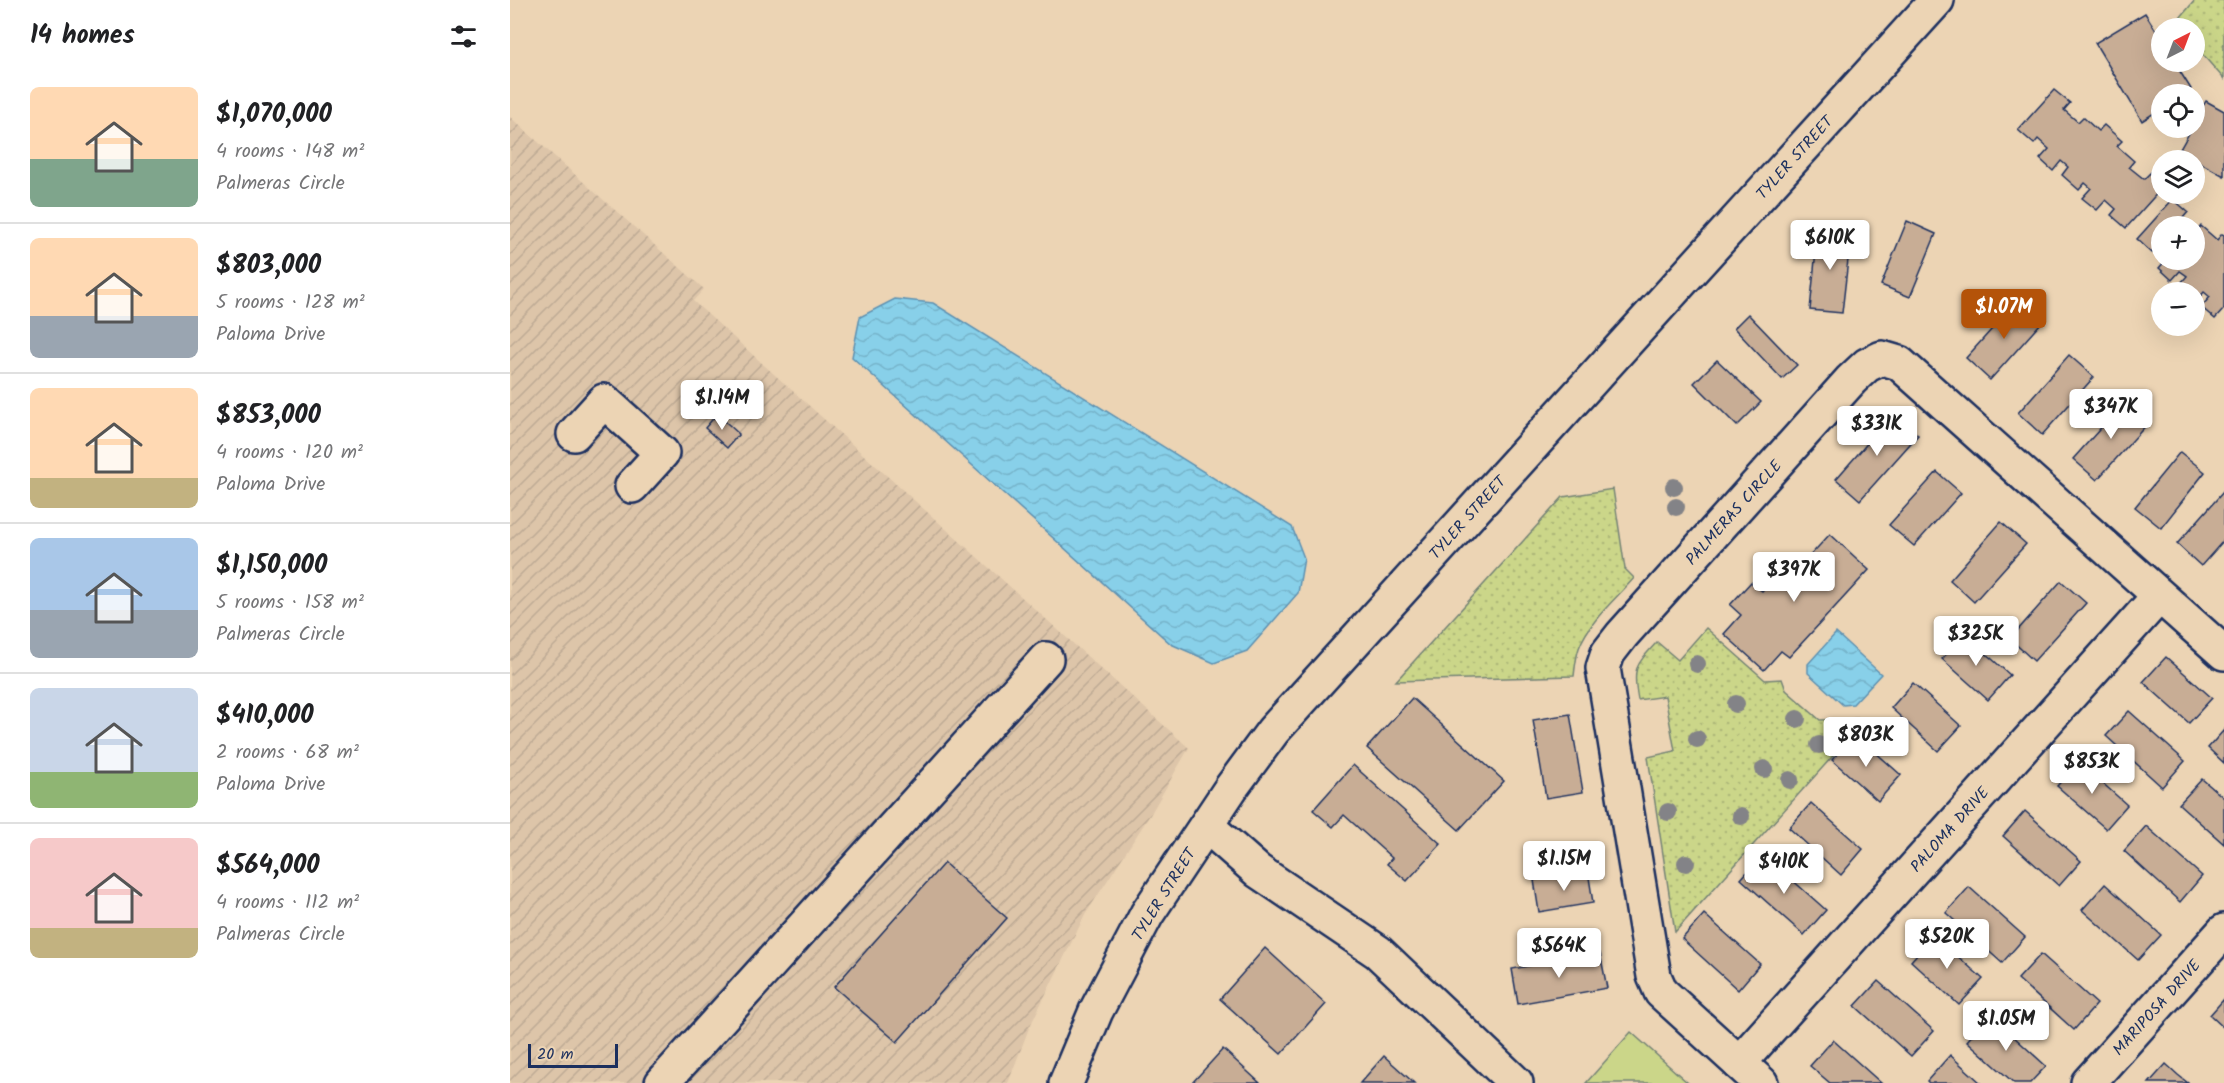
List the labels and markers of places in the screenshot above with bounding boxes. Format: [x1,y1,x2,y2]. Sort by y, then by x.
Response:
pin: $610K [1788,220,1872,271]
pin: $1.07M [1955,289,2053,340]
pin: $1.14M [673,380,771,431]
pin: $347K [2069,389,2153,440]
pin: $331K [1835,406,1919,457]
pin: $397K [1752,552,1836,603]
pin: $325K [1934,616,2018,667]
pin: $803K [1824,717,1908,768]
pin: $853K [2050,744,2134,795]
pin: $1.15M [1515,841,1613,892]
pin: $410K [1742,844,1826,895]
pin: $520K [1905,919,1989,970]
pin: $564K [1517,928,1601,979]
pin: $1.05M [1957,1001,2055,1052]

